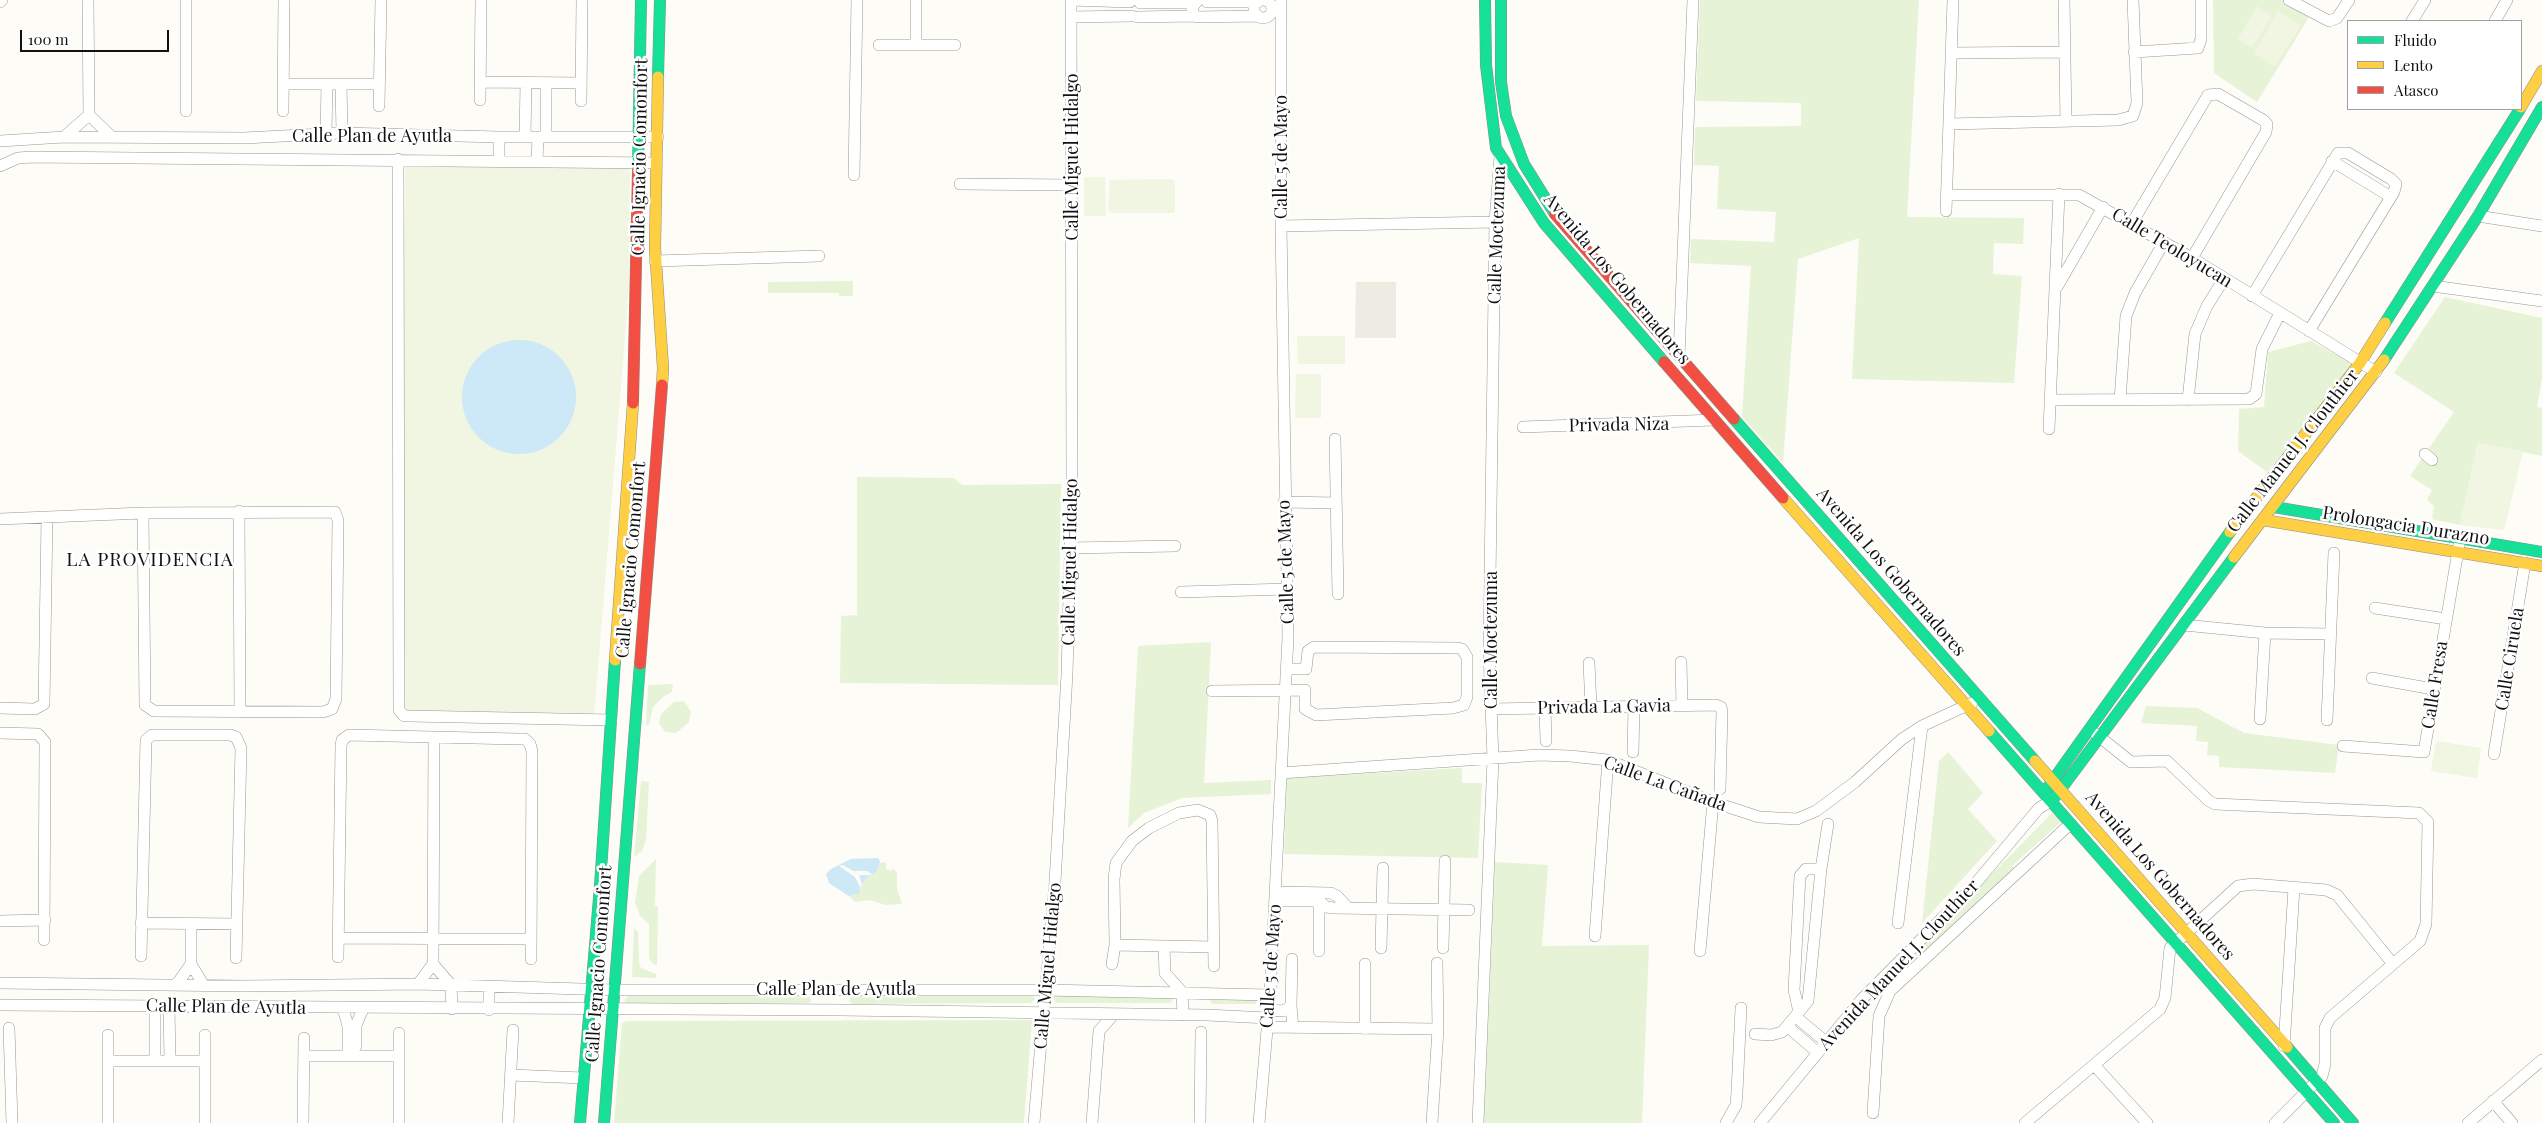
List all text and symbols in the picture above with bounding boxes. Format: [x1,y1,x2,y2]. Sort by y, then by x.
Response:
scale bar [22,20,171,52]
legend [2347,20,2522,110]
text: 100 m [28,29,69,49]
text: Fluido [2394,30,2437,50]
text: Lento [2394,55,2433,75]
street label: Calle Ignacio Comonfort [627,58,653,256]
street label: Calle Miguel Hidalgo [1061,73,1083,241]
text: Atasco [2394,80,2438,100]
street label: Calle 5 de Mayo [1270,95,1292,219]
street label: Calle Plan de Ayutla [292,125,452,147]
street label: Calle Moctezuma [1484,165,1510,305]
street label: Avenida Los Gobernadores [1539,189,1695,369]
street label: Calle Teoloyucan [2108,203,2236,293]
street label: Calle Manuel J. Clouthier [2223,365,2363,537]
street label: Privada Niza [1568,413,1670,437]
street label: Calle Ignacio Comonfort [612,461,650,659]
street label: Calle Miguel Hidalgo [1058,478,1082,646]
street label: Avenida Los Gobernadores [1812,483,1970,661]
street label: Calle 5 de Mayo [1273,500,1299,624]
street label: Prolongacia Durazno [2321,502,2491,550]
district label: LA PROVIDENCIA [65,549,235,571]
street label: Calle Moctezuma [1480,571,1502,709]
street label: Calle Ciruela [2491,606,2529,712]
street label: Calle Fresa [2417,639,2453,731]
street label: Privada La Gavia [1537,695,1671,719]
street label: Calle La Cañada [1600,752,1730,816]
street label: Avenida Los Gobernadores [2081,787,2239,965]
street label: Calle Ignacio Comonfort [581,865,617,1063]
street label: Avenida Manuel J. Clouthier [1814,875,1984,1055]
street label: Calle Miguel Hidalgo [1030,882,1066,1050]
street label: Calle 5 de Mayo [1256,903,1286,1029]
street label: Calle Plan de Ayutla [756,978,916,1000]
street label: Calle Plan de Ayutla [146,995,306,1019]

